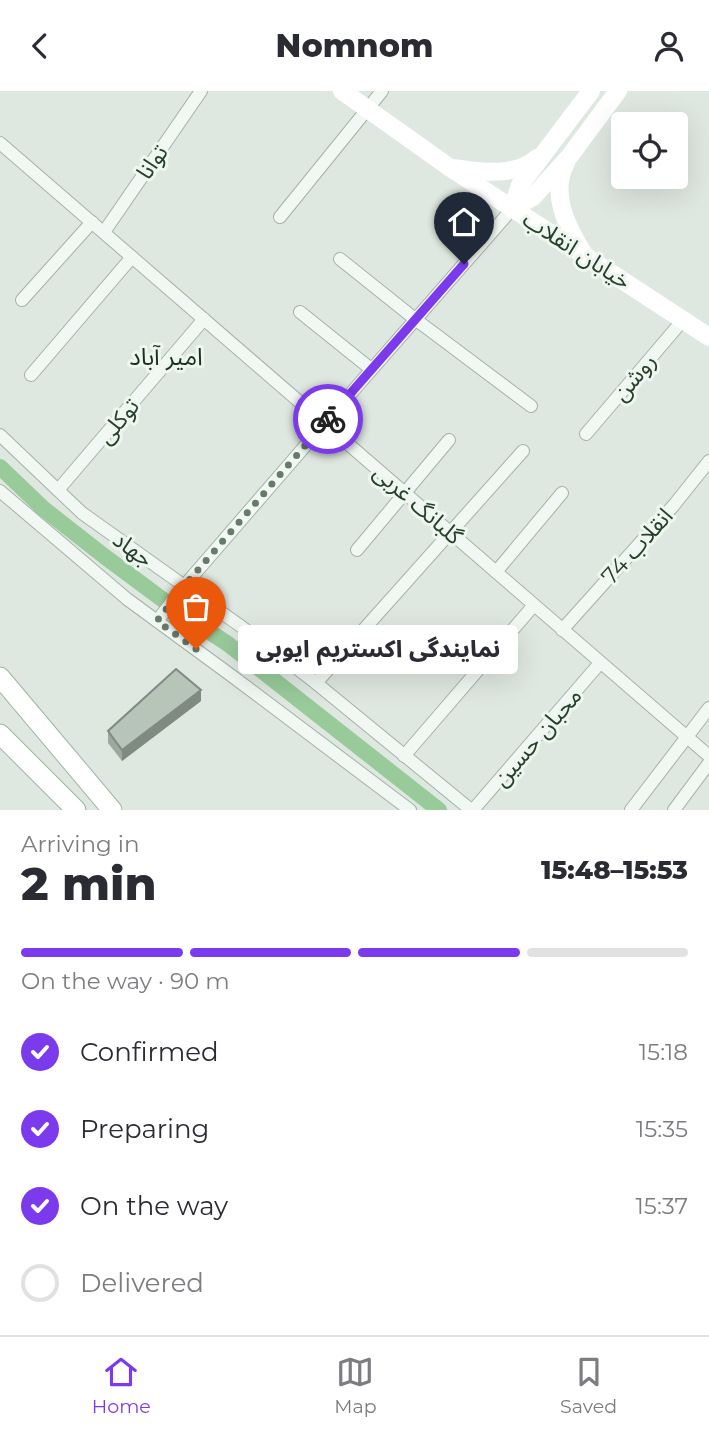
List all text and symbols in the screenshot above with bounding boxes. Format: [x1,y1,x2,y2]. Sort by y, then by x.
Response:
text: Nomnom [276,26,433,65]
icon: back [21,27,59,65]
icon: person [650,27,688,65]
map controls [611,112,688,189]
button: locate [611,112,688,189]
street label: توانا [130,139,174,185]
pin [434,192,494,264]
icon: home [445,203,483,241]
street label: خیابان انقلاب [518,205,636,295]
district label: امیر آباد [129,342,203,371]
street label: روشن [606,347,662,407]
courier [293,384,363,454]
street label: توکلی [91,392,145,450]
icon: bike [309,400,347,438]
street label: گلبانگ غربی [368,458,469,551]
street label: انقلاب 74 [595,502,679,590]
street label: جهاد [107,525,159,573]
pin [166,577,226,649]
icon: bag [177,588,215,626]
callout: نمایندگی اکستریم ایوبی [238,625,518,673]
text: نمایندگی اکستریم ایوبی [256,635,500,663]
street label: محبان حسین [487,682,587,792]
text: Arriving in [21,830,140,858]
text: 15:48–15:53 [541,854,688,886]
text: 2 min [21,855,156,912]
text: On the way · 90 m [21,967,230,995]
icon: check [21,1033,59,1071]
text: Confirmed [80,1036,219,1068]
text: 15:18 [639,1038,688,1066]
icon: check [21,1110,59,1148]
text: Preparing [80,1113,209,1145]
text: 15:35 [636,1115,688,1143]
icon: check [21,1187,59,1225]
text: On the way [80,1190,228,1222]
text: 15:37 [636,1192,688,1220]
text: Delivered [80,1267,204,1299]
tab: Home [92,1353,151,1418]
tab: Map [334,1353,377,1418]
tab: Saved [560,1353,617,1418]

